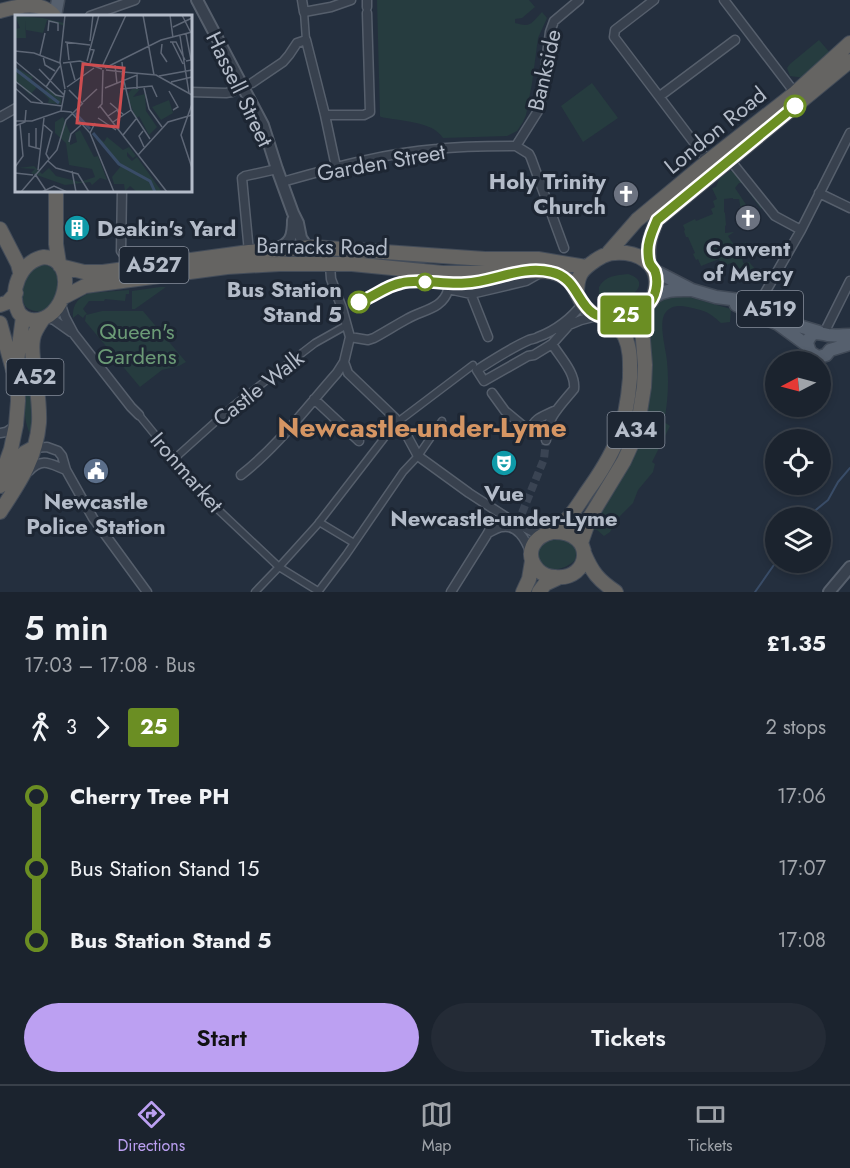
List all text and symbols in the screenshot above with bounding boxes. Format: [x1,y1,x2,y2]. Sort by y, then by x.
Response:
inset map [15,15,192,192]
street label: Hassell Street [198,26,282,153]
street label: Bankside [519,26,569,114]
street label: London Road [657,79,773,181]
unlabelled marker [784,95,806,117]
street label: Garden Street [314,135,448,189]
place label: Holy Trinity Church [489,165,607,222]
church icon: Holy Trinity Church [611,179,641,209]
church icon: Convent of Mercy [733,203,763,233]
place label: Deakin's Yard [97,212,236,244]
building icon: Deakin's Yard [62,213,92,243]
street label: Barracks Road [256,229,388,263]
place label: Convent of Mercy [703,232,794,289]
road number: A527 [120,247,188,283]
place label: Bus Station Stand 5 [227,273,342,330]
unlabelled marker [416,273,434,291]
marker: Bus Station Stand 5 [348,291,370,313]
road number: A519 [737,291,803,327]
line badge: 25 [599,296,653,334]
text: 25 [612,300,640,330]
park label: Queen's Gardens [97,315,177,372]
street label: Castle Walk [206,342,311,434]
north arrow [765,351,831,417]
map controls [765,351,831,573]
road number: A52 [6,359,63,395]
district label: Newcastle-under-Lyme [277,407,567,448]
road number: A34 [608,412,664,448]
street label: Ironmarket [143,425,232,520]
button: locate [765,429,831,495]
theatre icon: Vue Newcastle-under-Lyme [489,448,519,478]
public building icon: Newcastle Police Station [81,456,111,486]
place label: Vue Newcastle-under-Lyme [390,477,618,534]
place label: Newcastle Police Station [26,485,166,542]
button: layers [765,507,831,573]
text: 5 min [24,605,108,652]
text: £1.35 [766,627,826,659]
text: 17:03 – 17:08 · Bus [24,651,195,680]
icon: walk [24,711,57,744]
icon: forward [86,711,119,744]
text: 25 [140,712,167,742]
text: 3 [66,713,77,742]
text: 2 stops [765,713,826,742]
text: Cherry Tree PH [70,780,229,812]
text: 17:06 [777,782,826,811]
text: Bus Station Stand 15 [70,852,259,884]
text: 17:07 [778,854,826,883]
text: Bus Station Stand 5 [70,924,271,956]
text: 17:08 [778,926,826,955]
button: Start [24,1003,419,1072]
button: Tickets [431,1003,826,1072]
tab: Directions [117,1098,185,1157]
tab: Map [420,1098,453,1157]
tab: Tickets [688,1098,733,1157]

